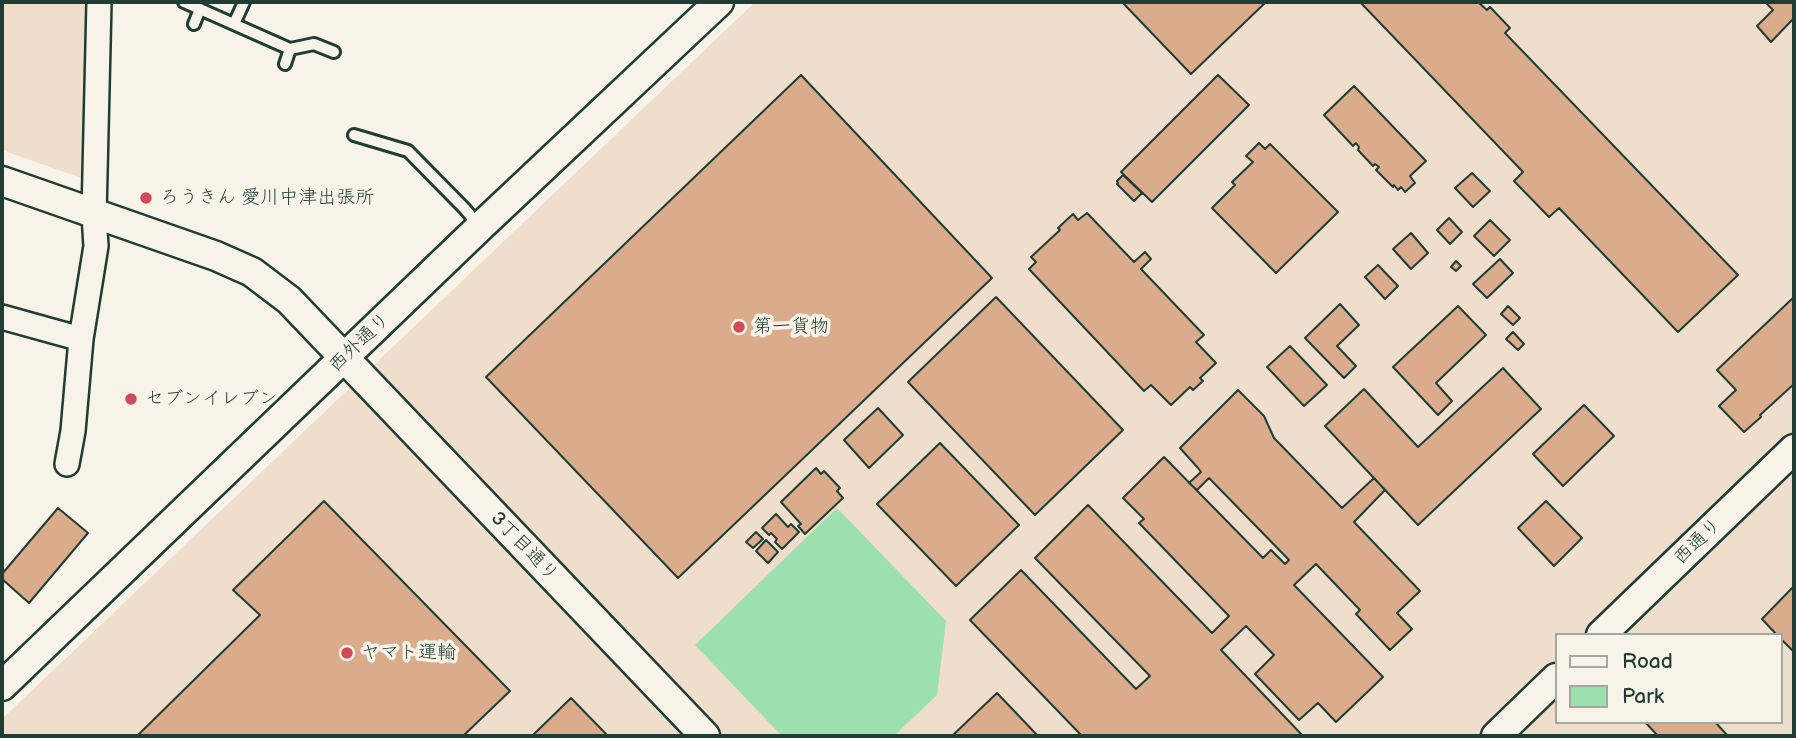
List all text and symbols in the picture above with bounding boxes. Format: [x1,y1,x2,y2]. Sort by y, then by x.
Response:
place label: ろうきん 愛川中津出張所 [160,187,374,209]
marker: ろうきん 愛川中津出張所 [138,190,154,206]
street label: 西外通り [325,308,395,378]
place label: 第一貨物 [753,316,829,338]
marker: 第一貨物 [731,319,747,335]
place label: セブンイレブン [145,388,278,410]
marker: セブンイレブン [123,391,139,407]
street label: 3丁目通り [485,508,563,586]
street label: 西通り [1670,514,1726,570]
legend [1554,633,1782,724]
place label: ヤマト運輸 [361,642,456,664]
marker: ヤマト運輸 [339,645,355,661]
text: Road [1622,649,1673,674]
text: Park [1622,684,1664,709]

